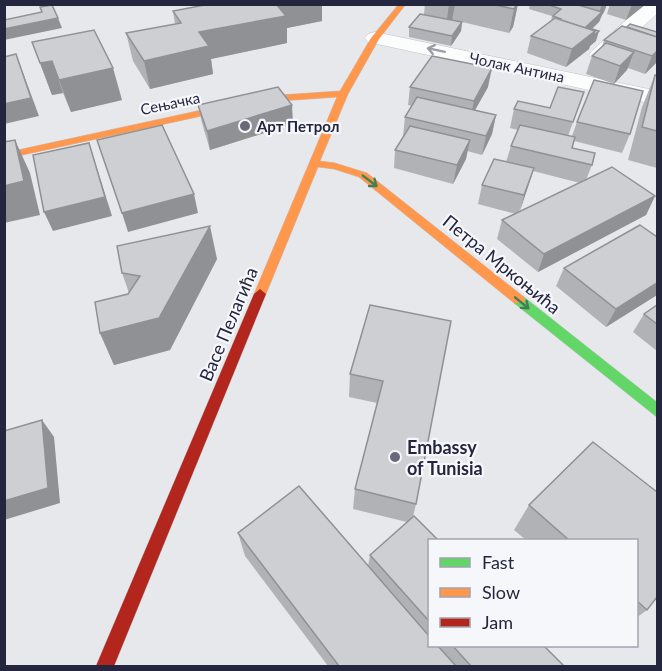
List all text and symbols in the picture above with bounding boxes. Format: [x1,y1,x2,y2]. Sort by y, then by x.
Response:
one-way arrow [427,44,446,55]
street label: Чолак Антина [468,48,566,86]
street label: Сењачка [139,88,201,118]
place label: Арт Петрол [256,117,340,135]
marker: Арт Петрол [238,119,252,133]
one-way arrow [361,175,377,188]
street label: Петра Мркоњића [439,210,565,318]
street label: Васе Пелагића [194,264,262,384]
one-way arrow [514,297,530,310]
place label: Embassy of Tunisia [407,436,483,479]
marker: Embassy of Tunisia [388,450,402,464]
legend [428,539,638,647]
text: Fast [482,551,515,573]
text: Slow [482,581,520,603]
text: Jam [482,611,513,633]

